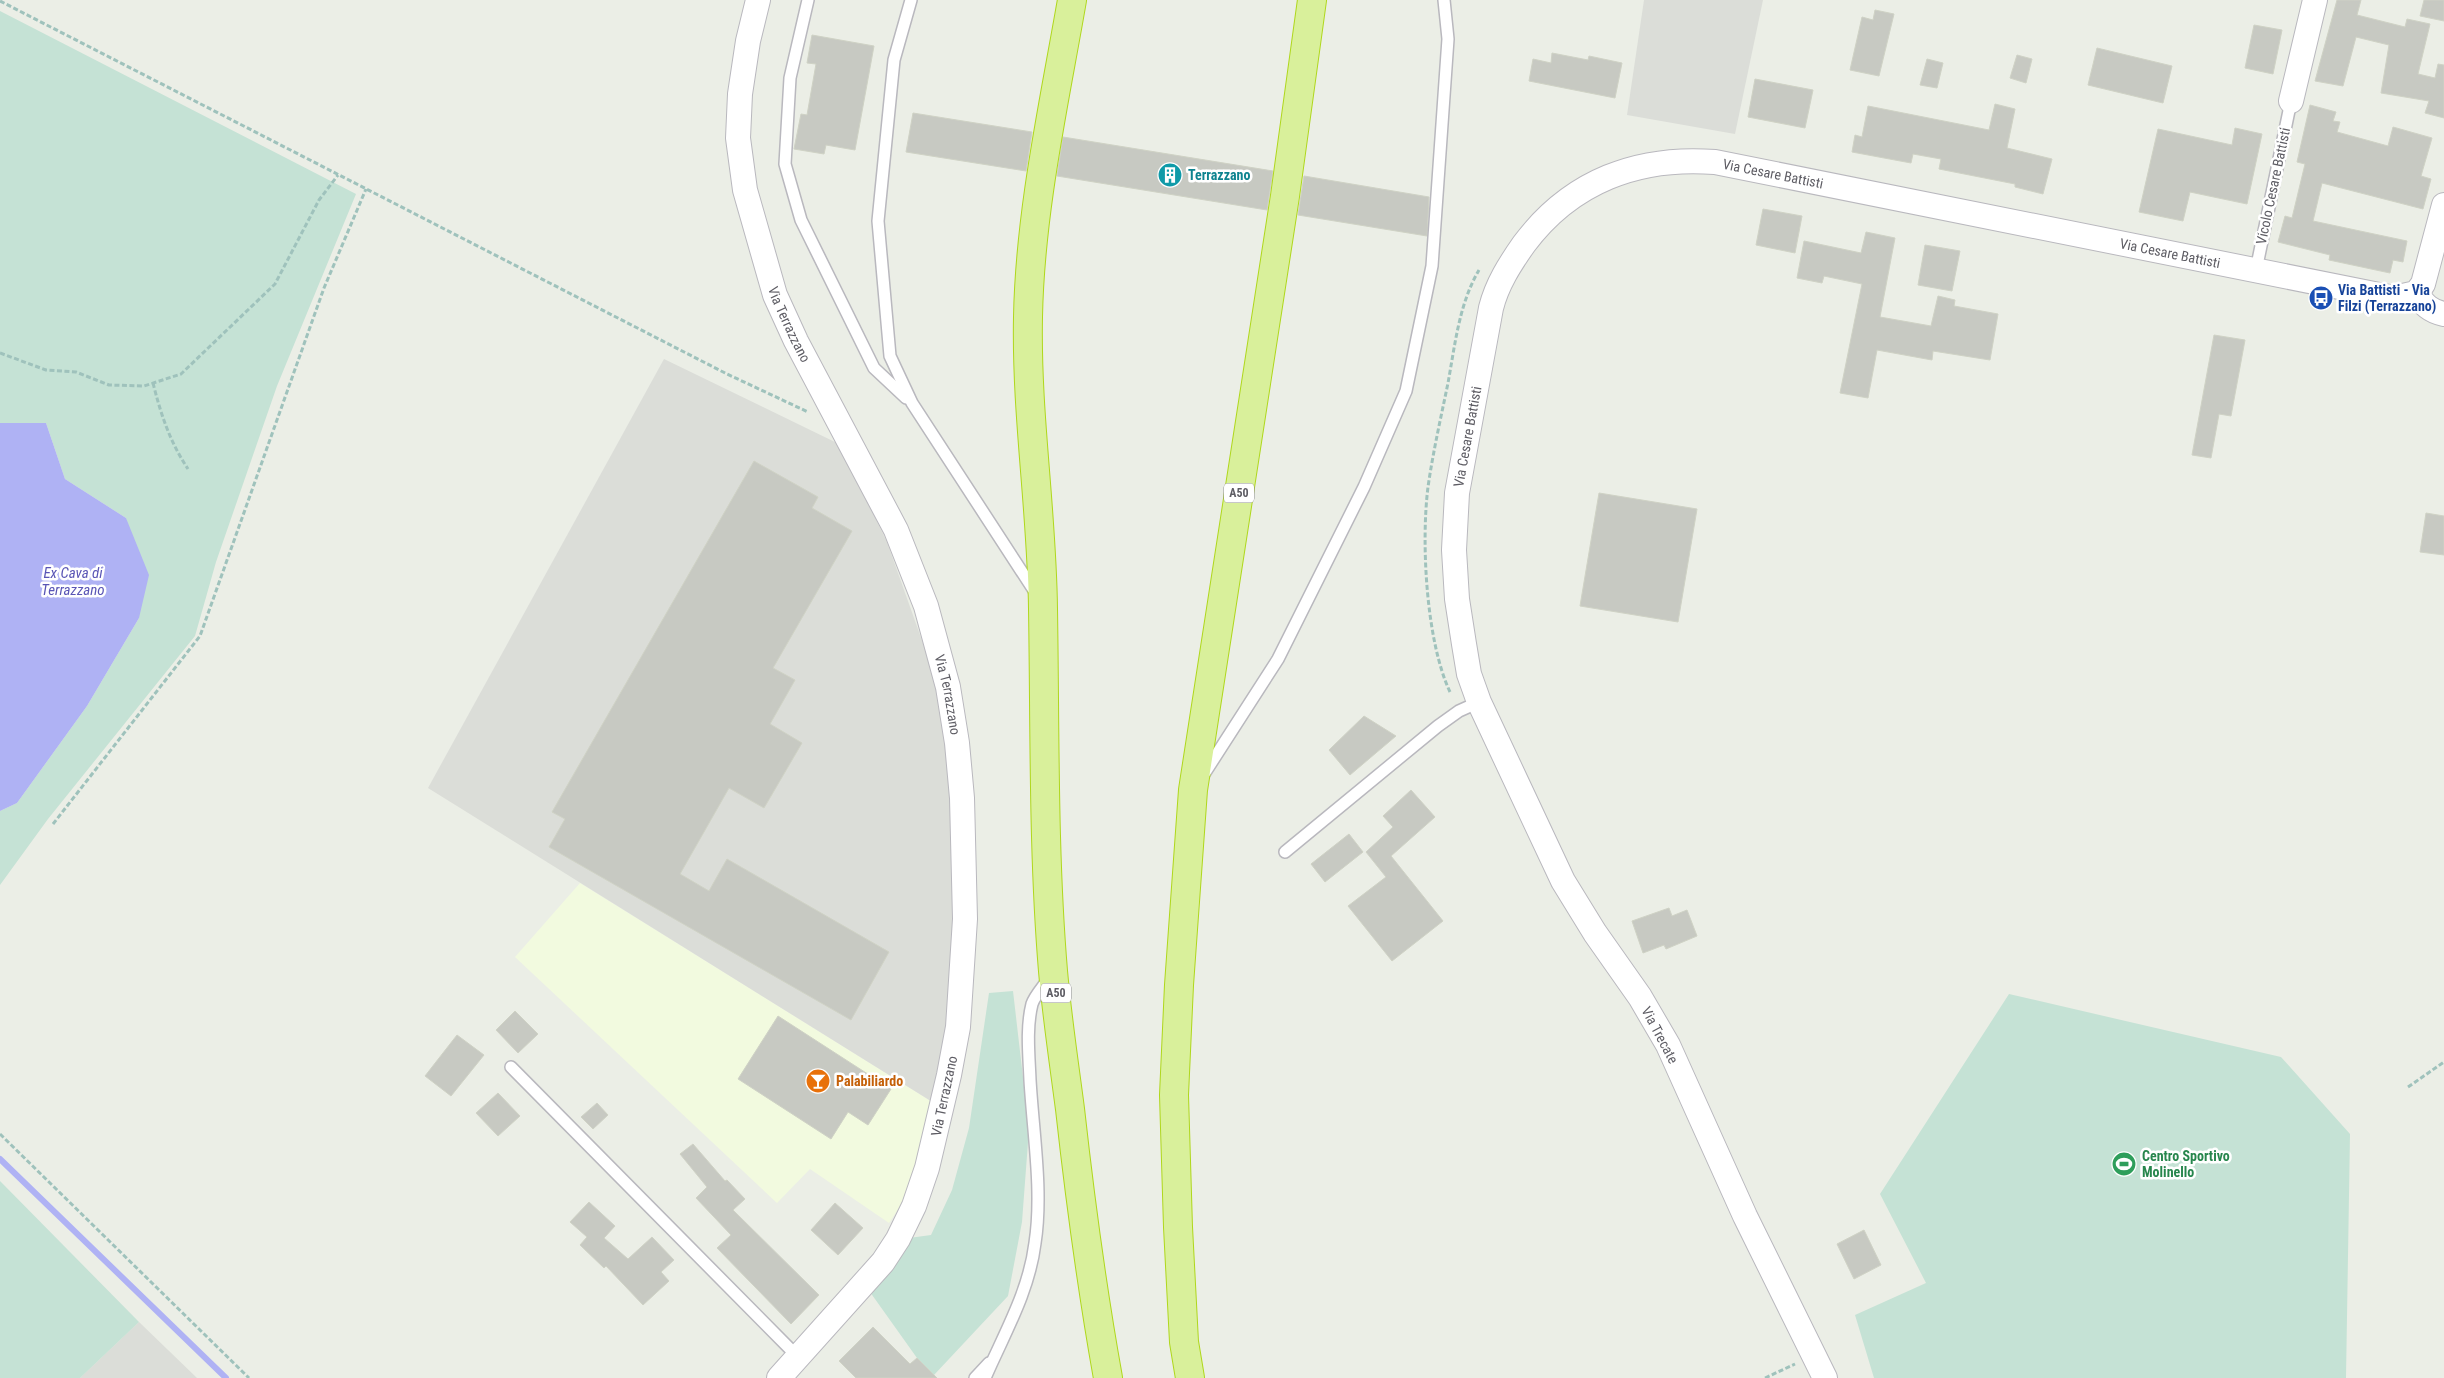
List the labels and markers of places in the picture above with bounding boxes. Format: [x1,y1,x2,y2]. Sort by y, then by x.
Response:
building icon: Terrazzano [1157,162,1183,188]
place label: Terrazzano [1188,167,1250,183]
place label: Via Battisti - Via Filzi (Terrazzano) [2338,282,2436,315]
bus stop icon: Via Battisti - Via Filzi (Terrazzano) [2308,285,2334,311]
bar icon: Palabiliardo [805,1068,831,1094]
place label: Palabiliardo [836,1073,903,1089]
place label: Centro Sportivo Molinello [2142,1148,2230,1180]
sports icon: Centro Sportivo Molinello [2111,1151,2137,1177]

